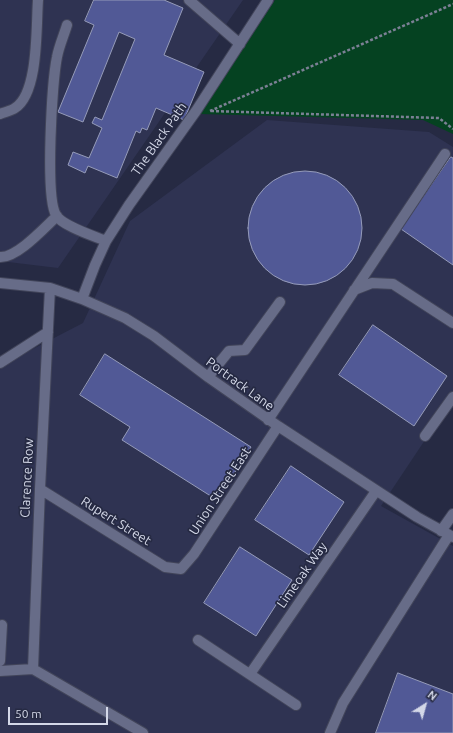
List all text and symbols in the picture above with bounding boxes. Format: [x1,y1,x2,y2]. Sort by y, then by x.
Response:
street label: The Black Path [128,99,190,179]
street label: Portrack Lane [203,354,277,414]
street label: Clarence Row [17,438,37,518]
street label: Union Street East [186,444,254,538]
street label: Rupert Street [78,493,154,549]
street label: Limeoak Way [274,539,330,611]
north arrow [405,685,445,725]
text: N [425,688,439,703]
scale bar [10,699,110,725]
text: 50 m [15,707,42,720]

